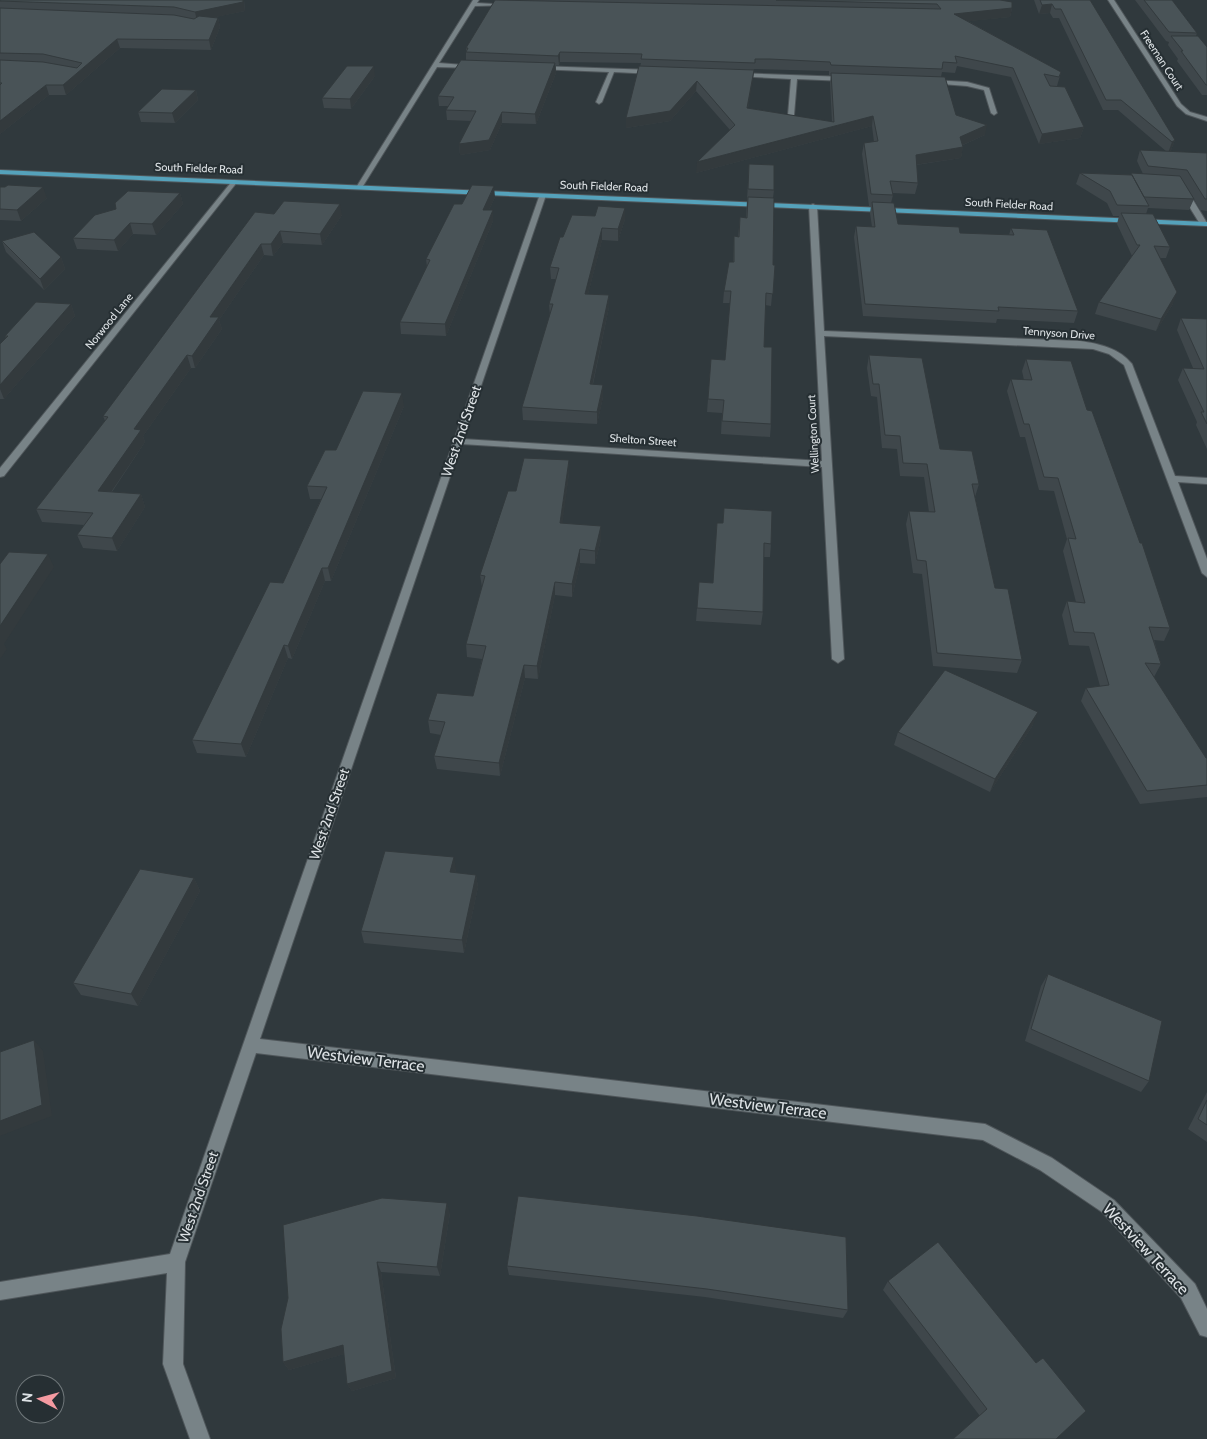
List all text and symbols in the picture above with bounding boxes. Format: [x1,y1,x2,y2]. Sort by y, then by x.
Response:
street label: Freeman Court [1137,27,1187,93]
street label: South Fielder Road [155,159,243,177]
street label: South Fielder Road [560,177,648,195]
street label: South Fielder Road [965,195,1053,213]
street label: Norwood Lane [82,290,136,352]
street label: Tennyson Drive [1023,323,1096,343]
street label: West 2nd Street [437,383,485,479]
street label: Wellington Court [804,394,822,474]
street label: Shelton Street [609,431,677,449]
street label: West 2nd Street [305,766,353,862]
street label: Westview Terrace [306,1042,426,1076]
street label: Westview Terrace [708,1089,828,1123]
street label: West 2nd Street [174,1149,222,1245]
street label: Westview Terrace [1099,1199,1193,1299]
north arrow [15,1374,65,1424]
text: N [18,1392,37,1404]

